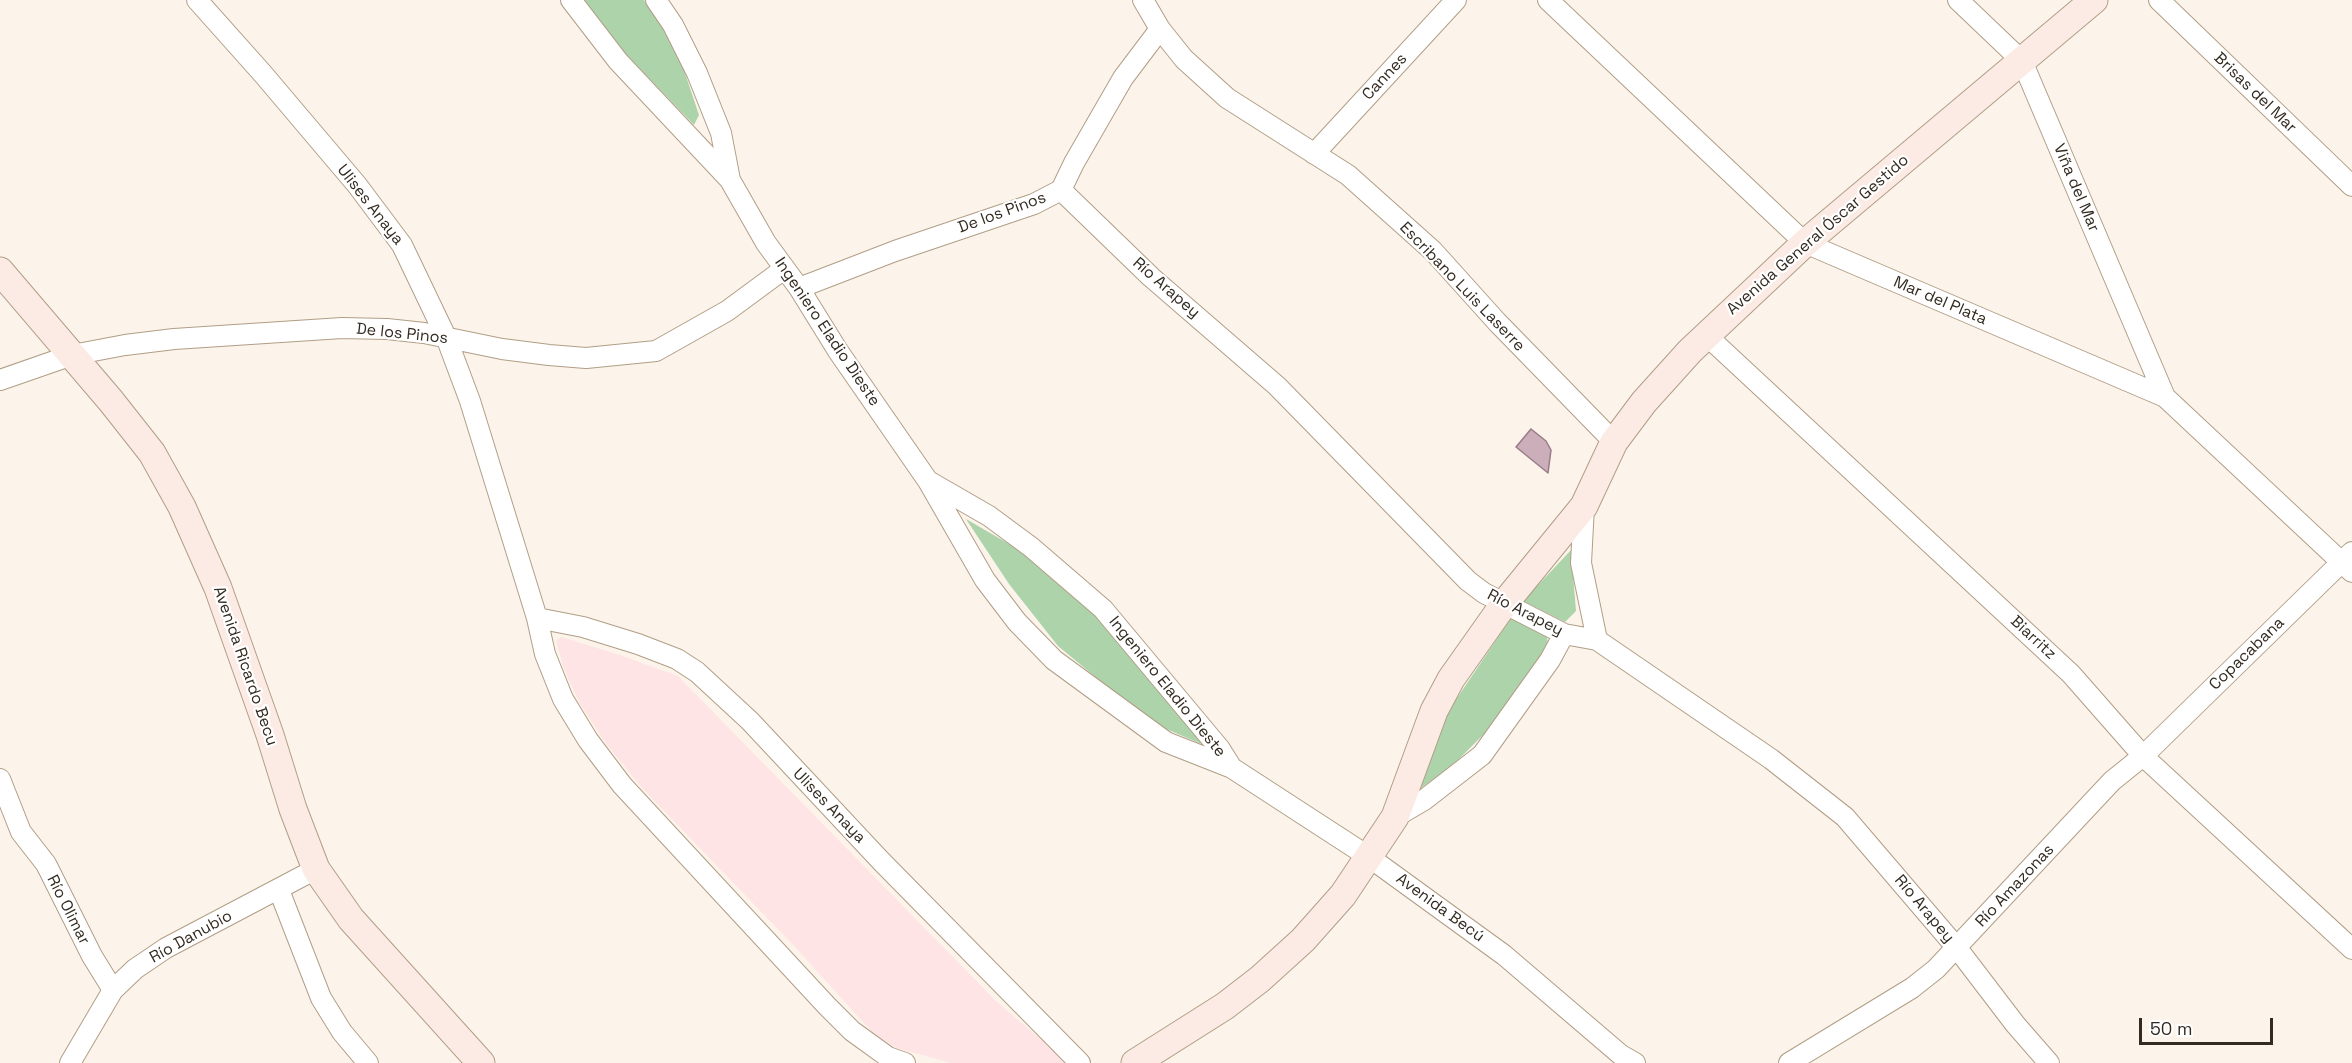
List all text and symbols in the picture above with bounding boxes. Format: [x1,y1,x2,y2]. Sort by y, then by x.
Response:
street label: Brisas del Mar [2210,49,2300,137]
street label: Cannes [1359,50,1411,104]
street label: Viña del Mar [2049,141,2103,235]
street label: Avenida General Óscar Gestido [1723,151,1913,319]
street label: Ulises Anaya [333,161,407,249]
street label: De los Pinos [955,188,1049,238]
street label: Escribano Luis Laserre [1395,218,1529,356]
street label: Ingeniero Eladio Dieste [770,254,884,410]
street label: Río Arapey [1129,254,1203,322]
street label: Mar del Plata [1890,273,1990,329]
street label: De los Pinos [355,320,449,348]
street label: Avenida Ricardo Becu [209,584,281,748]
street label: Río Arapey [1484,586,1566,640]
street label: Biarritz [2006,612,2060,664]
street label: Ingeniero Eladio Dieste [1104,613,1230,761]
street label: Copacabana [2206,613,2288,695]
street label: Ulises Anaya [788,765,870,847]
street label: Río Amazonas [1972,841,2058,931]
street label: Avenida Becú [1392,870,1488,946]
street label: Río Arapey [1890,871,1958,947]
street label: Río Olimar [42,872,94,948]
street label: Río Danubio [146,906,236,968]
scale bar [2142,1006,2276,1044]
text: 50 m [2150,1017,2192,1040]

